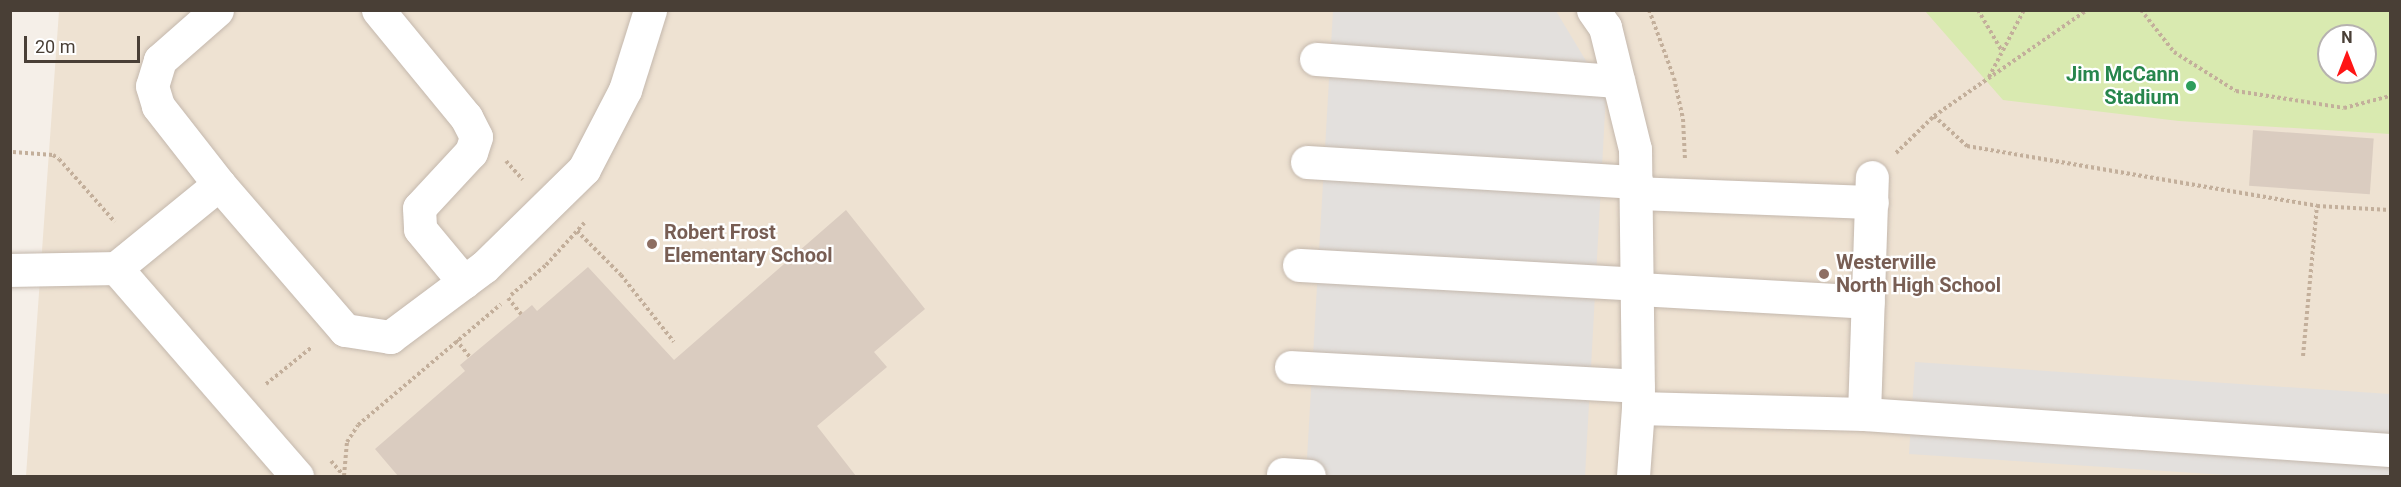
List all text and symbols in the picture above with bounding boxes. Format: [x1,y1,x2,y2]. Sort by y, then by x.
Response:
scale bar [27,24,142,62]
north arrow [2317,24,2377,84]
text: N [2341,28,2353,47]
text: 20 m [35,36,75,57]
place label: Jim McCann Stadium [2066,62,2179,109]
marker: Jim McCann Stadium [2184,79,2198,93]
place label: Robert Frost Elementary School [664,220,832,267]
marker: Robert Frost Elementary School [645,237,659,251]
place label: Westerville North High School [1836,250,2001,297]
marker: Westerville North High School [1817,267,1831,281]

